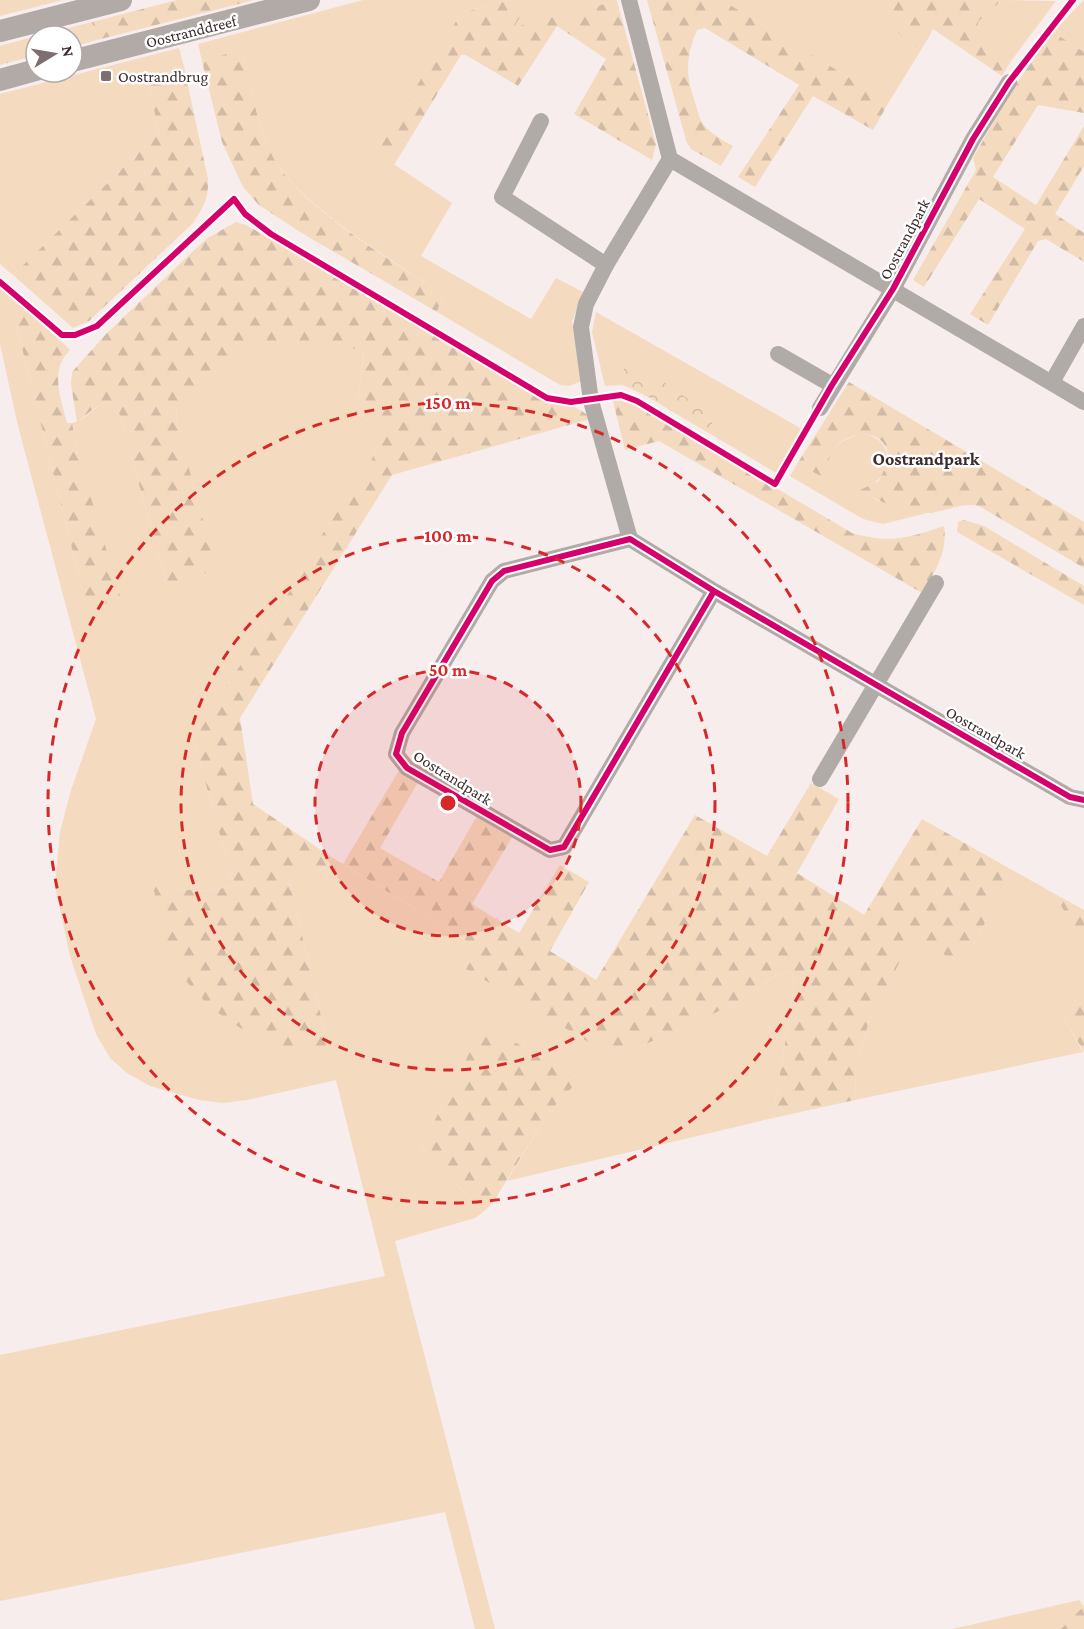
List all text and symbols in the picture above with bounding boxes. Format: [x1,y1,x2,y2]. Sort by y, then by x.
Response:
street label: Oostranddreef [144,12,239,51]
north arrow [24,24,84,84]
text: N [59,44,78,58]
place label: Oostrandbrug [118,68,208,86]
marker: Oostrandbrug [99,69,113,83]
street label: Oostrandpark [876,196,934,283]
text: 150 m [425,393,471,413]
district label: Oostrandpark [873,449,980,469]
text: 100 m [424,526,472,546]
text: 50 m [429,660,468,680]
street label: Oostrandpark [942,703,1029,763]
street label: Oostrandpark [410,747,495,809]
centre of rings [438,793,458,813]

